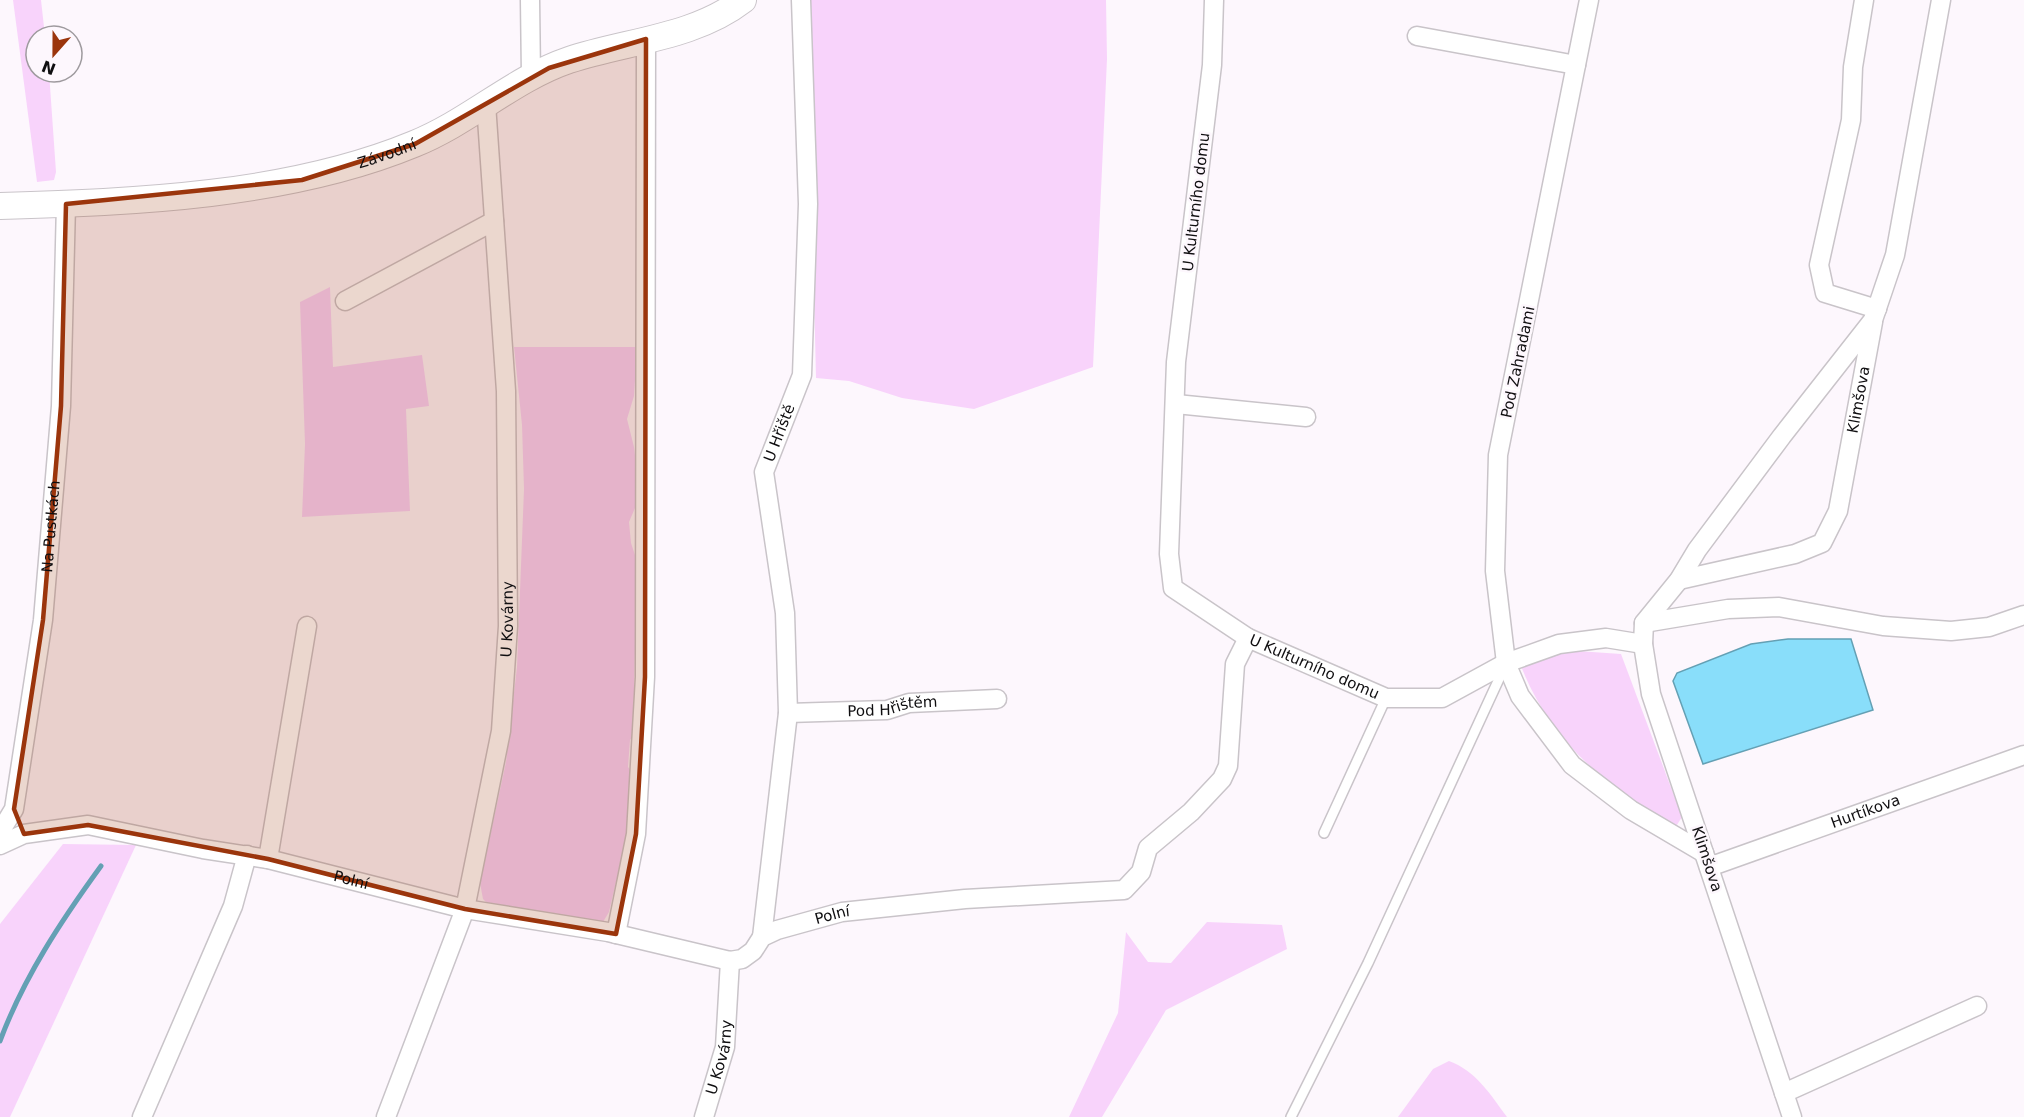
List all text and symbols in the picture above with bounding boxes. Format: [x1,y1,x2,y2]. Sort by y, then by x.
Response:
north arrow [24,24,84,84]
text: N [39,56,58,79]
street label: U Kulturního domu [1179,132,1213,272]
street label: Závodní [355,135,420,172]
street label: Pod Zahradami [1497,304,1539,420]
street label: Klimšova [1844,365,1874,435]
street label: U Hřiště [760,402,799,464]
street label: Na Pustkách [38,480,64,573]
street label: U Kovárny [497,581,517,658]
street label: U Kulturního domu [1247,631,1382,703]
street label: Pod Hřištěm [847,693,938,720]
street label: Hurtíkova [1828,791,1903,832]
street label: Klimšova [1688,824,1726,894]
street label: Polní [332,867,371,893]
street label: Polní [813,902,851,928]
street label: U Kovárny [702,1019,736,1097]

